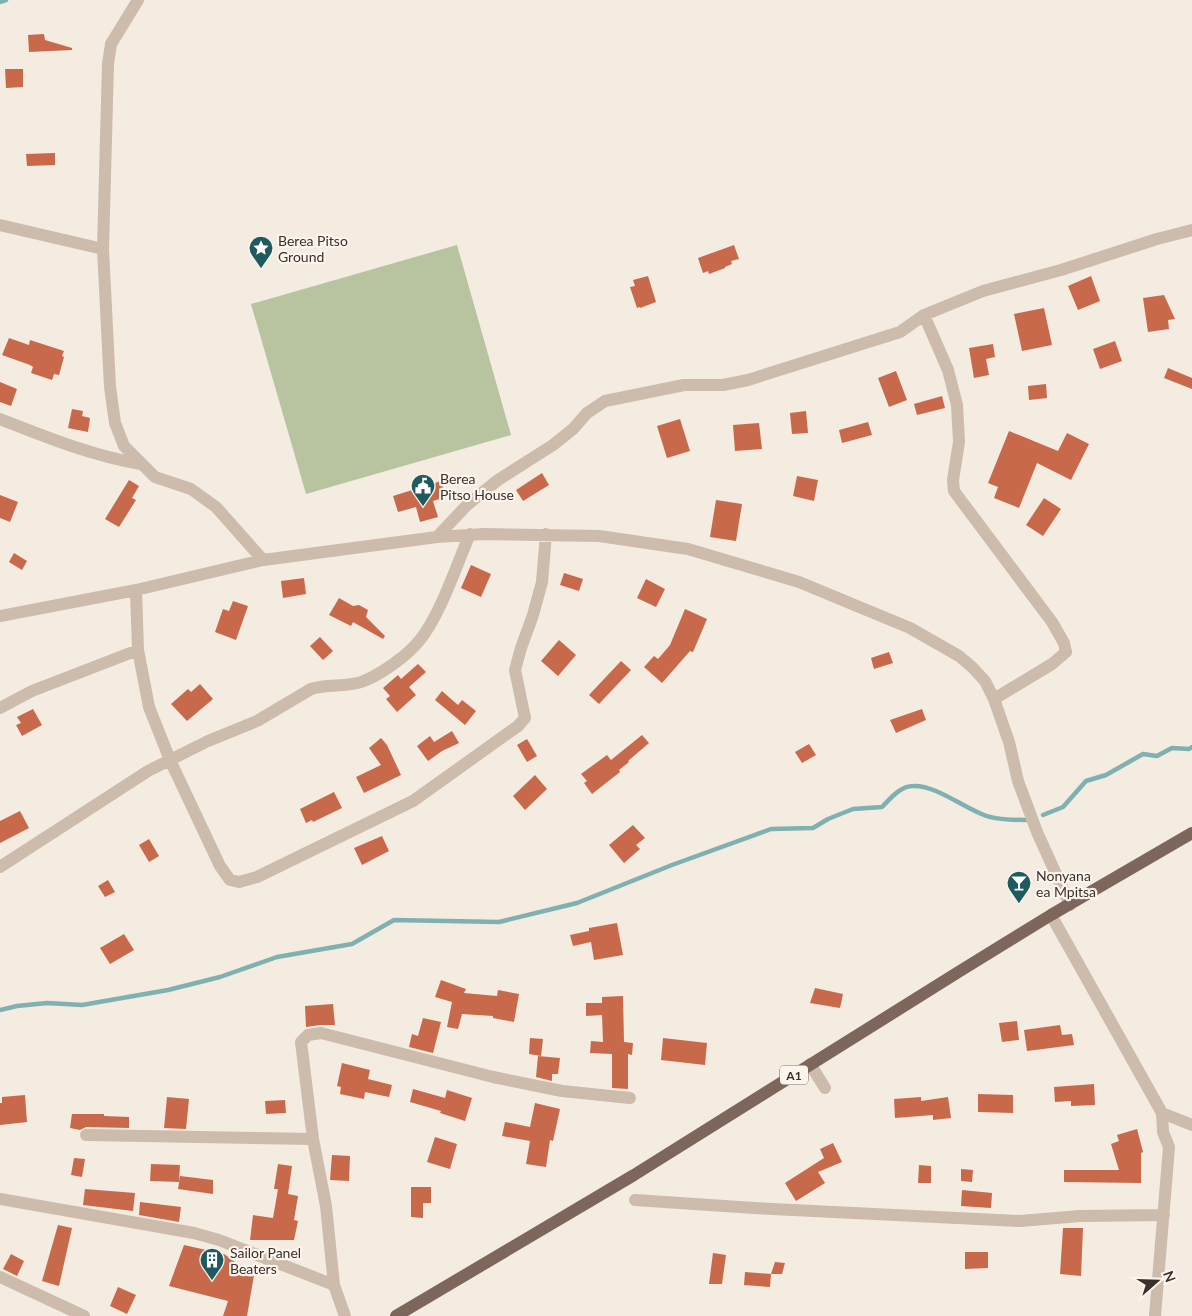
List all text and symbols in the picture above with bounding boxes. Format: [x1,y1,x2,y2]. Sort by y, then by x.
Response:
place label: Berea Pitso Ground [278,232,348,265]
place icon: Berea Pitso Ground [248,235,274,269]
place label: Berea Pitso House [440,470,514,503]
public building icon: Berea Pitso House [410,473,436,507]
place label: Nonyana ea Mpitsa [1036,867,1096,900]
bar icon: Nonyana ea Mpitsa [1006,870,1032,904]
road number: A1 [780,1066,808,1084]
place label: Sailor Panel Beaters [230,1244,301,1277]
building icon: Sailor Panel Beaters [199,1247,225,1281]
north arrow [1132,1256,1182,1306]
text: N [1160,1268,1180,1284]

